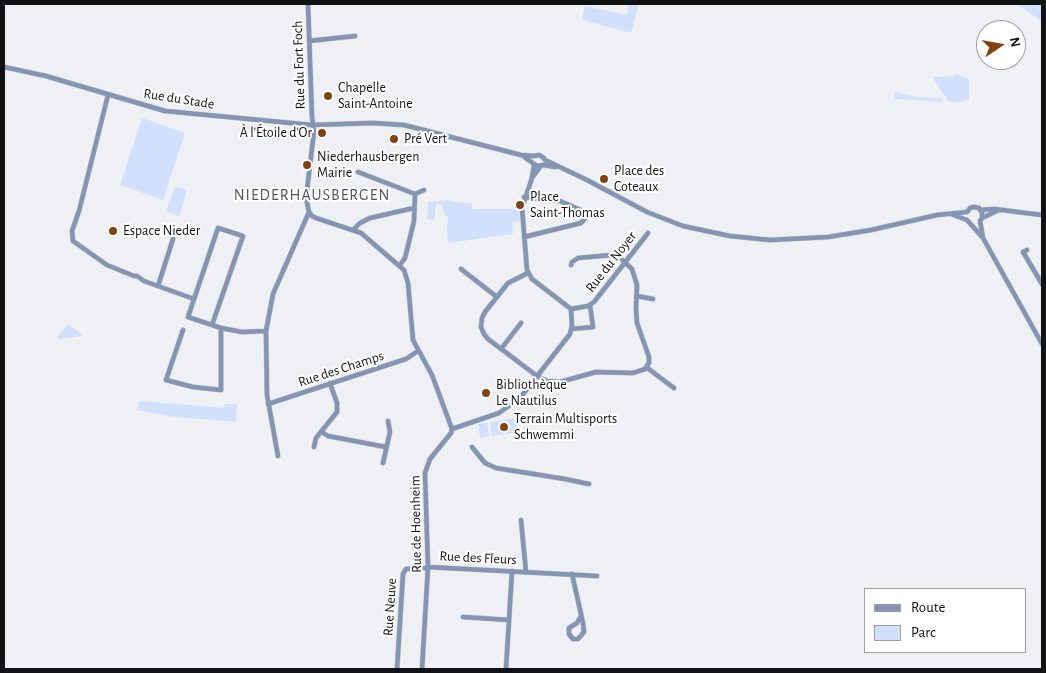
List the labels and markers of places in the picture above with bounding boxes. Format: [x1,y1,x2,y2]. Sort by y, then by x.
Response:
place label: Chapelle Saint-Antoine [338,80,413,112]
marker: Chapelle Saint-Antoine [322,90,334,102]
place label: À l'Étoile d'Or [240,125,312,141]
marker: À l'Étoile d'Or [316,127,328,139]
place label: Pré Vert [404,131,447,147]
marker: Pré Vert [388,133,400,145]
place label: Niederhausbergen Mairie [317,149,419,182]
marker: Niederhausbergen Mairie [301,159,313,171]
place label: Place des Coteaux [614,163,664,196]
marker: Place des Coteaux [598,173,610,185]
place label: Place Saint-Thomas [530,189,605,222]
marker: Place Saint-Thomas [514,199,526,211]
place label: Espace Nieder [123,223,200,239]
marker: Espace Nieder [107,225,119,237]
place label: Bibliothèque Le Nautilus [496,377,567,410]
marker: Bibliothèque Le Nautilus [480,387,492,399]
place label: Terrain Multisports Schwemmi [514,411,617,444]
marker: Terrain Multisports Schwemmi [498,421,510,433]

